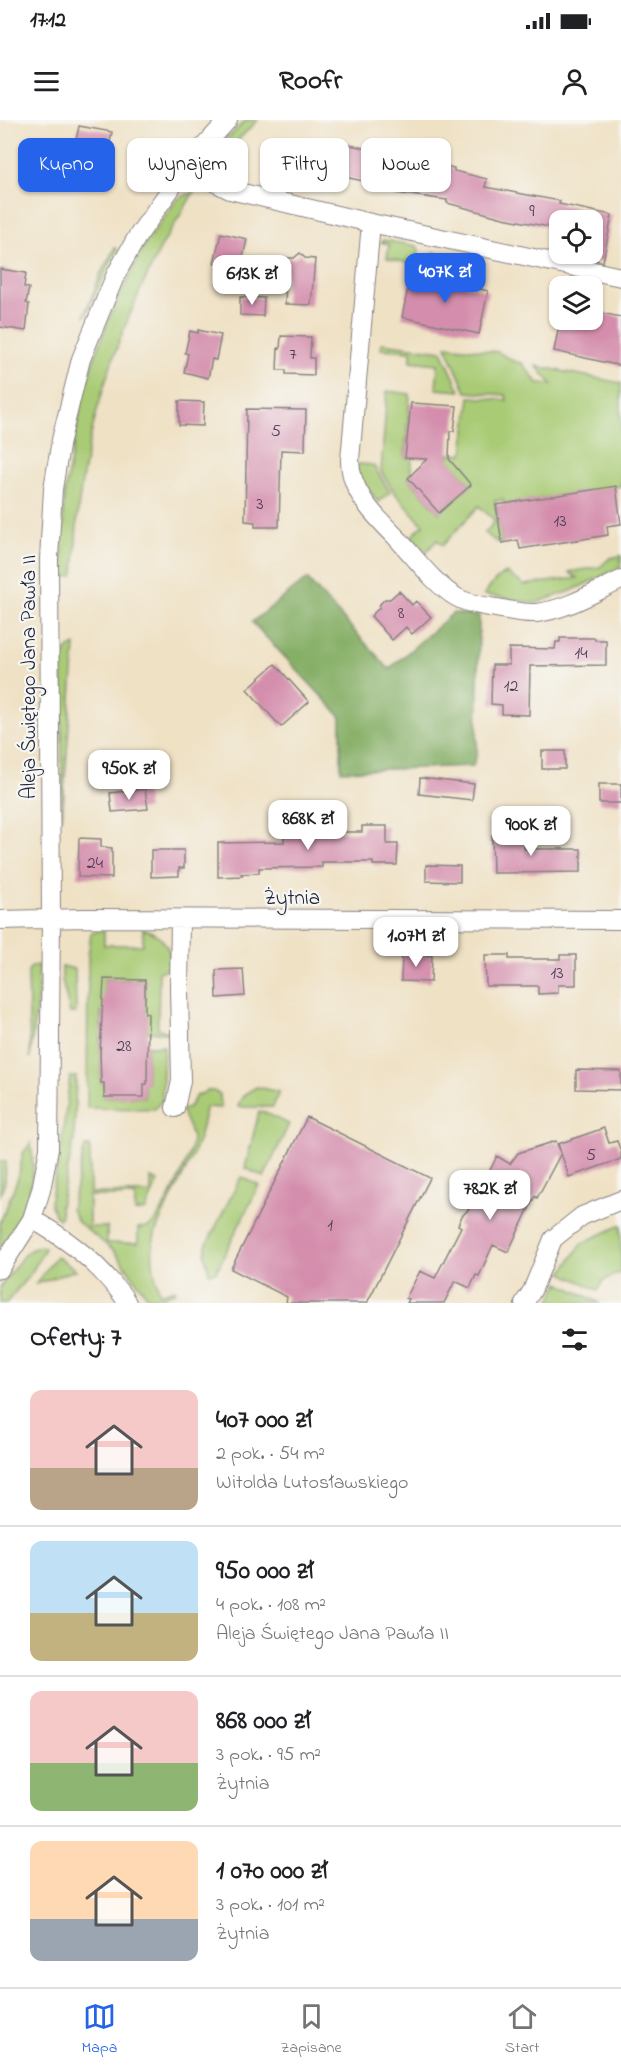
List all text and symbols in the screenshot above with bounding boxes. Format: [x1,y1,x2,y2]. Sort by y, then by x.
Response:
text: 17:12 [30,5,66,37]
text: Roofr [279,62,342,101]
icon: menu [30,65,63,98]
icon: person [558,65,591,98]
chip: Kupno [18,138,115,192]
chip: Wynajem [127,138,248,192]
chip: Filtry [260,138,349,192]
chip: Nowe [361,138,451,192]
house number: 9 [529,199,535,225]
map controls [549,210,603,330]
button: locate [549,210,603,264]
pin: 407K zł [390,253,500,304]
pin: 613K zł [197,255,307,306]
text: 407K zł [419,258,471,287]
text: 613K zł [226,260,278,289]
button: layers [549,276,603,330]
house number: 7 [289,342,297,368]
house number: 5 [271,419,281,445]
house number: 3 [256,492,264,518]
house number: 13 [553,509,567,535]
street label: Aleja Świętego Jana Pawła II [15,555,47,799]
house number: 8 [398,601,405,627]
house number: 14 [574,641,588,667]
house number: 12 [504,674,518,700]
pin: 950K zł [74,750,184,801]
text: 950K zł [102,755,156,784]
pin: 868K zł [253,800,363,851]
text: 868K zł [282,805,334,834]
pin: 900K zł [476,806,586,857]
text: 900K zł [506,811,556,840]
house number: 24 [87,851,104,877]
street label: Żytnia [264,884,320,916]
pin: 1.07M zł [354,917,478,968]
text: 1.07M zł [387,922,445,951]
house number: 13 [550,961,564,987]
house number: 28 [116,1034,132,1060]
house number: 5 [586,1143,596,1169]
pin: 782K zł [435,1170,545,1221]
text: 782K zł [463,1175,517,1204]
house number: 1 [327,1213,333,1239]
text: Oferty: 7 [30,1320,121,1358]
icon: filters [558,1323,591,1356]
text: 407 000 zł [216,1402,312,1440]
icon: home [78,1414,150,1486]
text: 2 pok. · 54 m² [216,1440,325,1469]
text: Witolda Lutosławskiego [216,1469,408,1498]
text: 950 000 zł [216,1553,313,1591]
icon: home [78,1565,150,1637]
text: 4 pok. · 108 m² [216,1591,326,1620]
text: Aleja Świętego Jana Pawła II [216,1620,449,1649]
text: 868 000 zł [216,1703,310,1741]
icon: home [78,1715,150,1787]
text: 3 pok. · 95 m² [216,1741,321,1770]
text: Żytnia [216,1770,269,1799]
text: 1 070 000 zł [216,1853,327,1891]
icon: home [78,1865,150,1937]
text: 3 pok. · 101 m² [216,1891,325,1920]
text: Żytnia [216,1920,269,1949]
tab: Mapa [82,2000,117,2060]
tab: Zapisane [280,2000,342,2060]
tab: Start [505,2000,539,2060]

